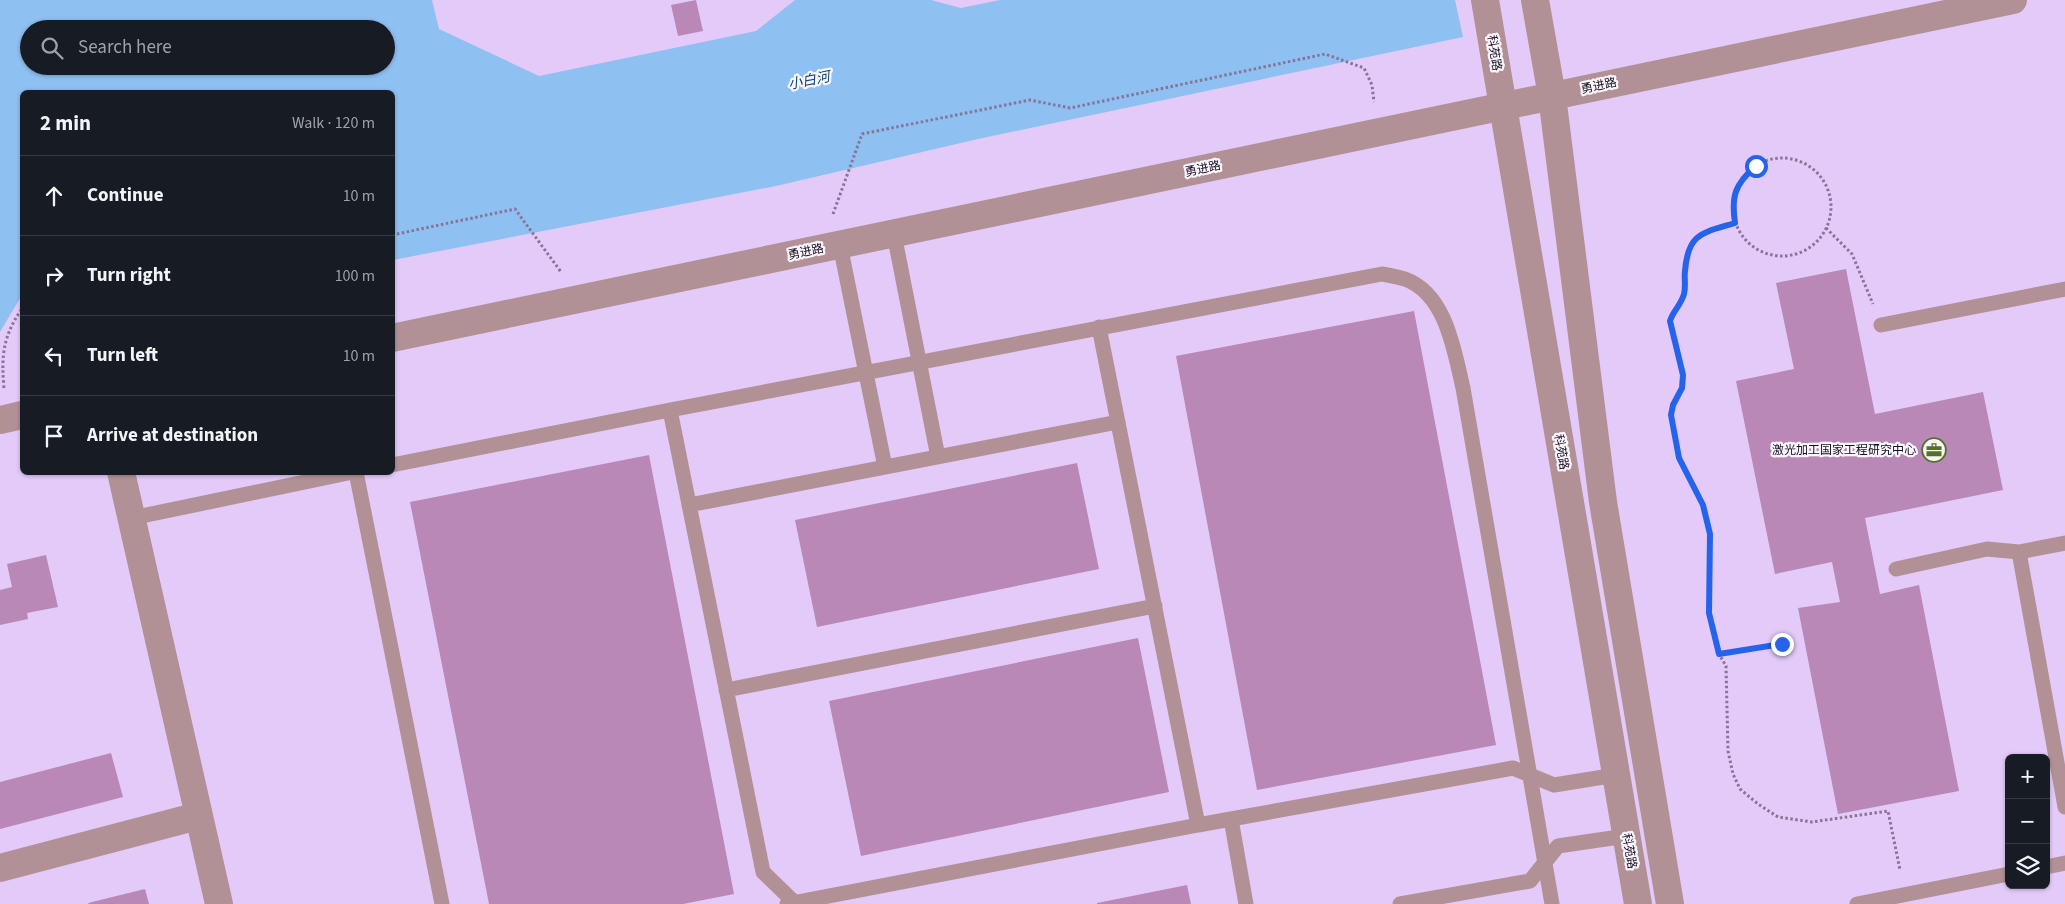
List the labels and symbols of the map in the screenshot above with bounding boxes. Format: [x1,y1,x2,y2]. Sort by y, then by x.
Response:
street label: 科苑路 [1483,34,1505,72]
water label: 小白河 [786,67,834,95]
street label: 勇进路 [1580,74,1618,98]
route start [1745,155,1768,178]
street label: 勇进路 [1184,157,1222,181]
street label: 勇进路 [787,240,825,264]
street label: 科苑路 [1550,433,1572,471]
office icon: 激光加工国家工程研究中心 [1921,437,1947,463]
place label: 激光加工国家工程研究中心 [1772,442,1916,459]
route end [1771,633,1794,656]
street label: 科苑路 [1618,832,1640,870]

